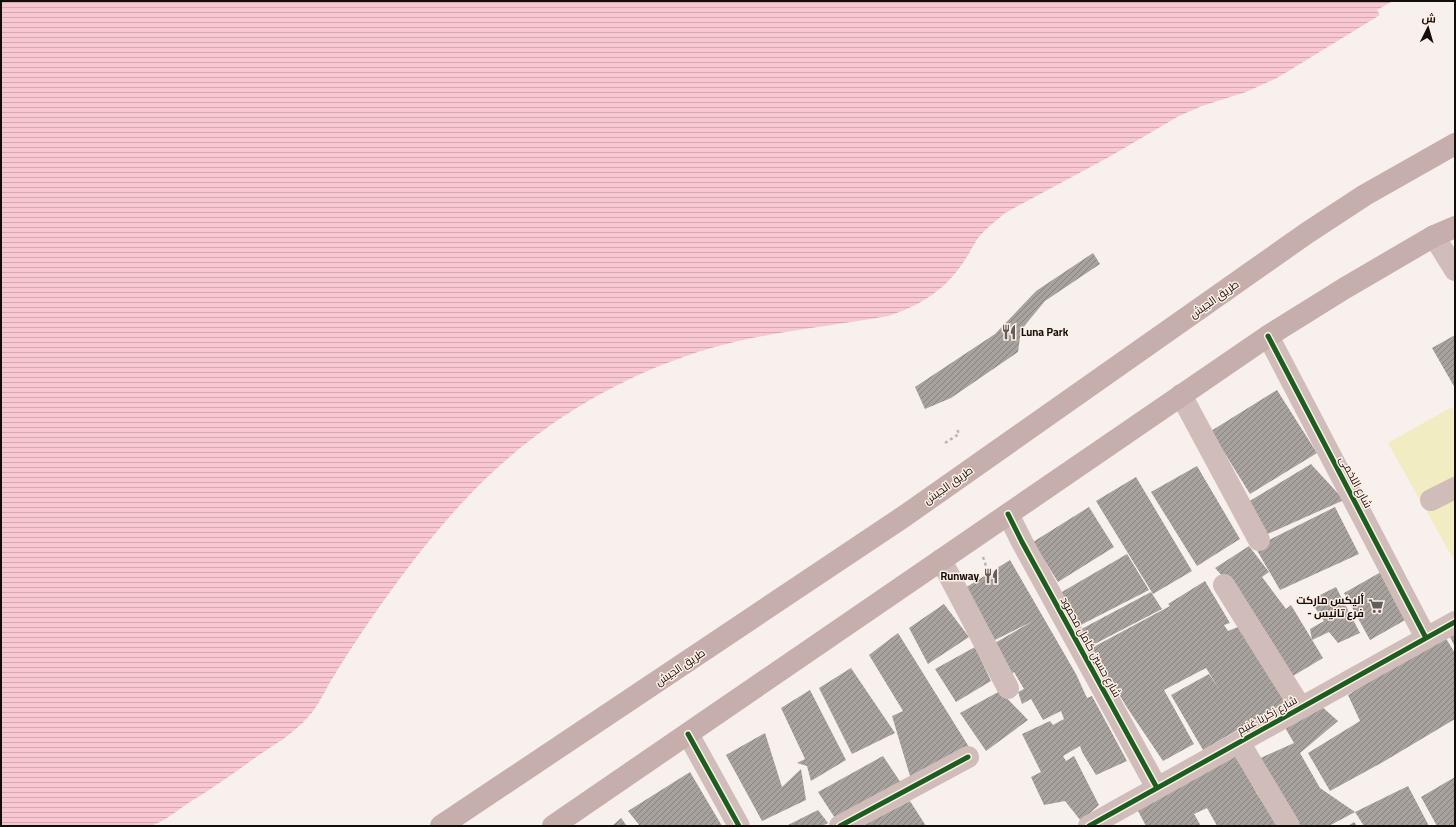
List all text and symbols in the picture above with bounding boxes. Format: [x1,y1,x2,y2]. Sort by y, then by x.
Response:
text: ش [1421,7,1437,29]
north arrow [1408,8,1448,48]
street label: طريق الجيش [1185,274,1243,324]
place label: Luna Park [1021,322,1069,342]
restaurant icon: Luna Park [1000,323,1018,341]
street label: شارع اللخمى [1334,452,1378,512]
street label: طريق الجيش [919,460,977,510]
place label: Runway [940,566,979,586]
restaurant icon: Runway [982,567,1000,585]
place label: أليكس ماركت - فرع تانيس [1296,590,1365,623]
street label: شارع حسين كامل محمود [1055,593,1127,701]
supermarket icon: أليكس ماركت - فرع تانيس [1367,597,1385,615]
street label: طريق الجيش [651,643,709,691]
street label: شارع زكريا غنيم [1233,690,1301,740]

